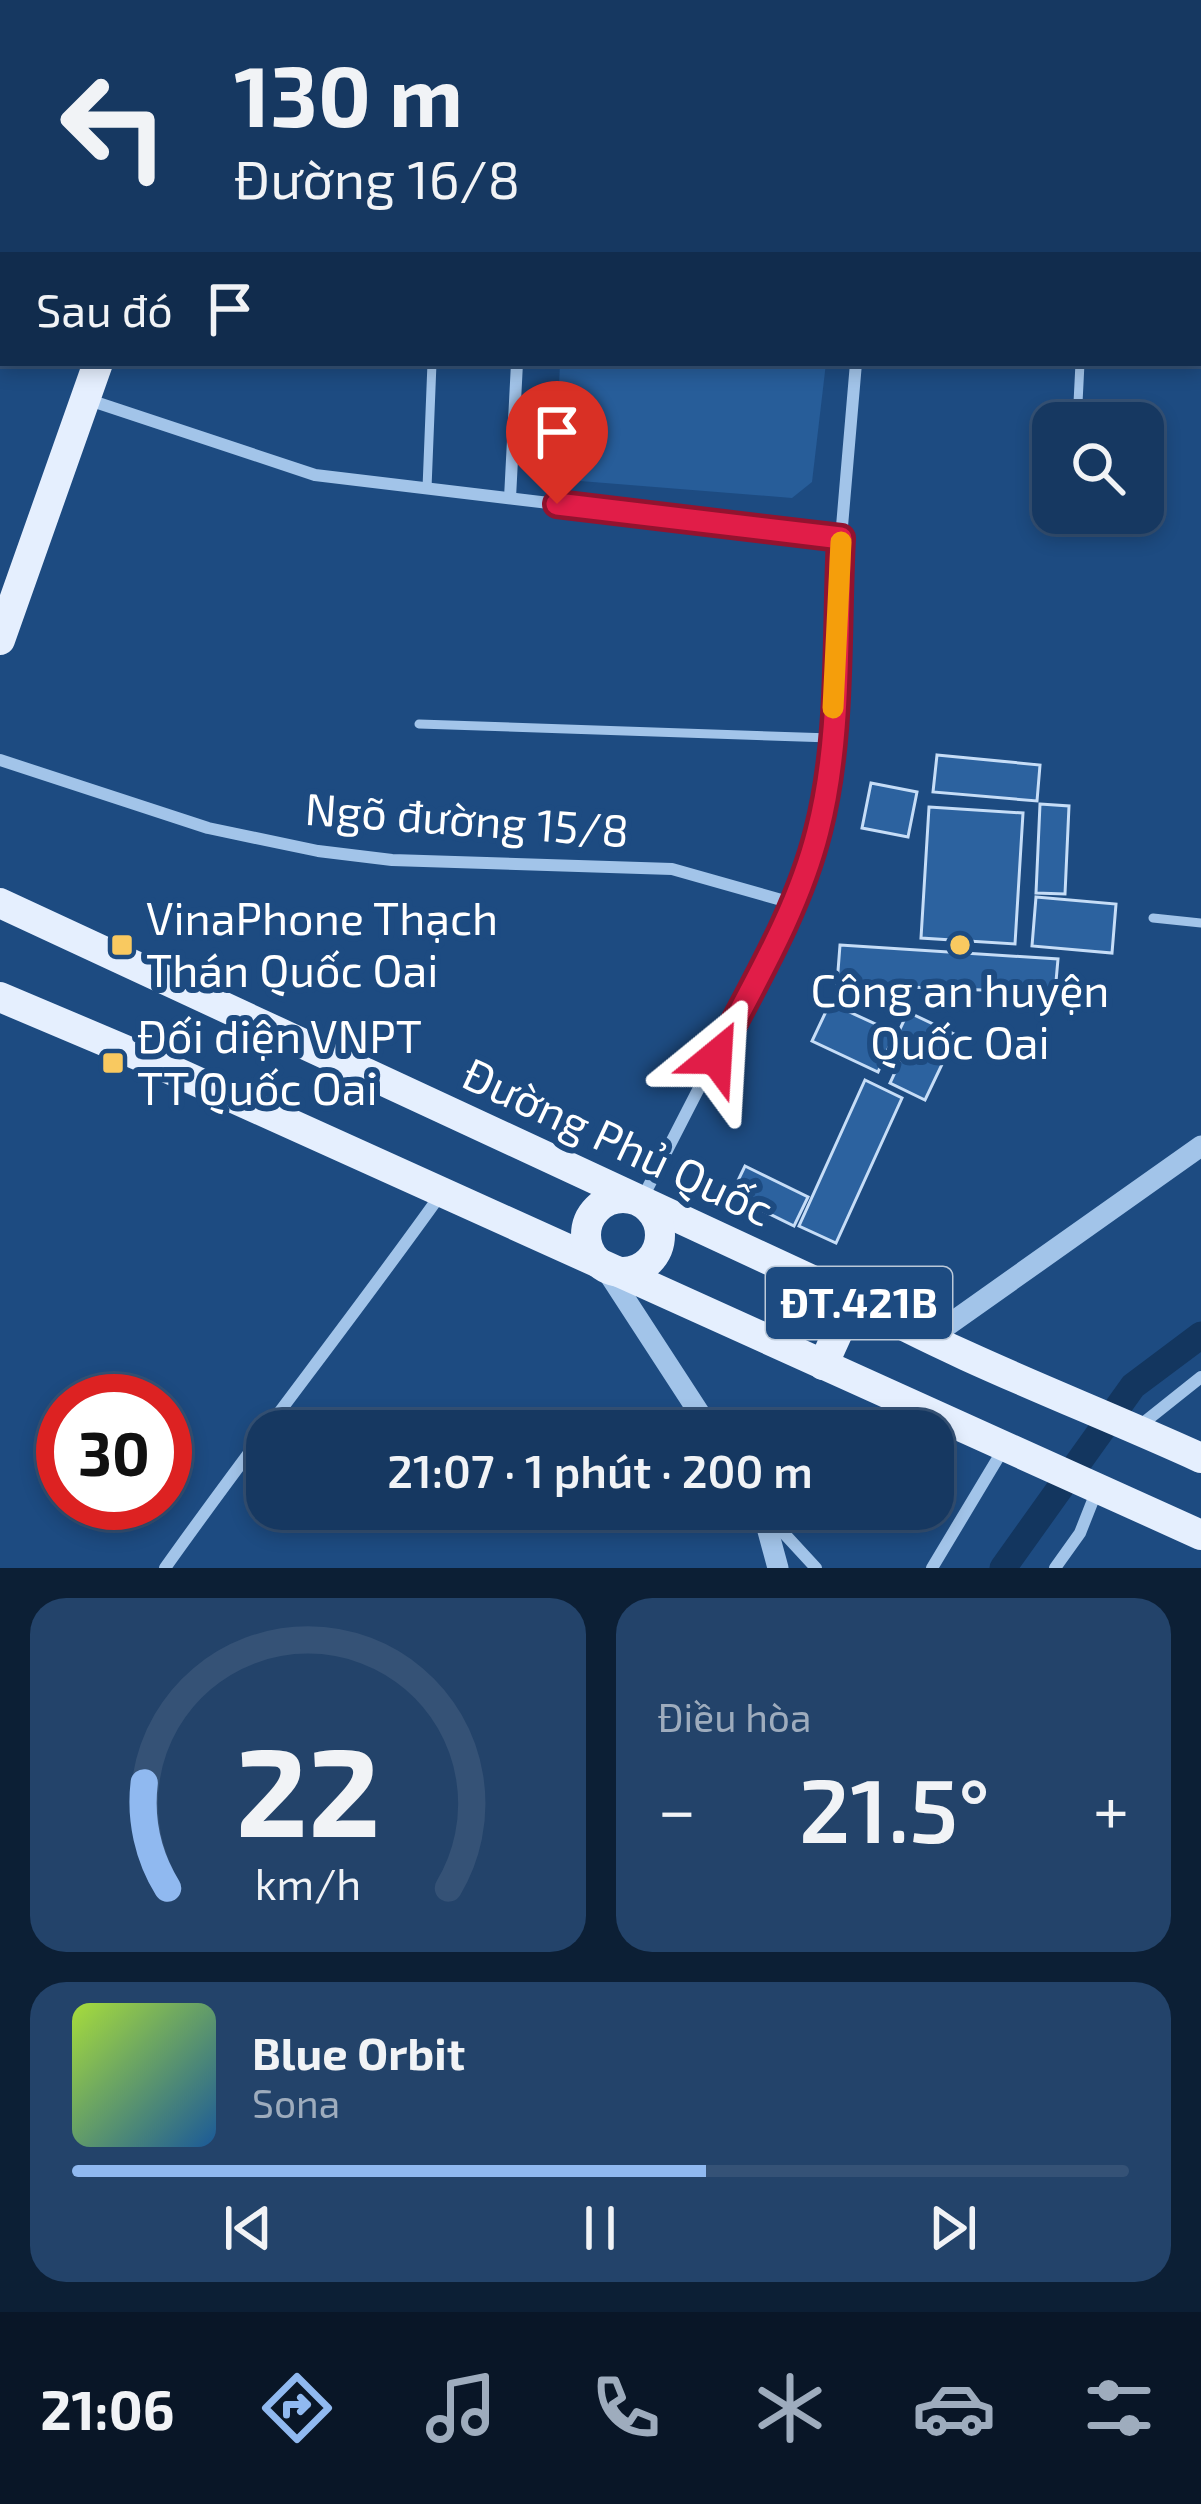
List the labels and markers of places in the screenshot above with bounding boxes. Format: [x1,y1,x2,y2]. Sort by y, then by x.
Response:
pin [506,381,608,504]
place label: VinaPhone Thạch Thán Quốc Oai [146,890,498,997]
marker: VinaPhone Thạch Thán Quốc Oai [109,932,135,958]
marker: Công an huyện Quốc Oai [947,932,973,958]
place label: Công an huyện Quốc Oai [810,962,1110,1069]
place label: Đối diện VNPT TT Quốc Oai [137,1008,422,1115]
marker: Đối diện VNPT TT Quốc Oai [100,1050,126,1076]

